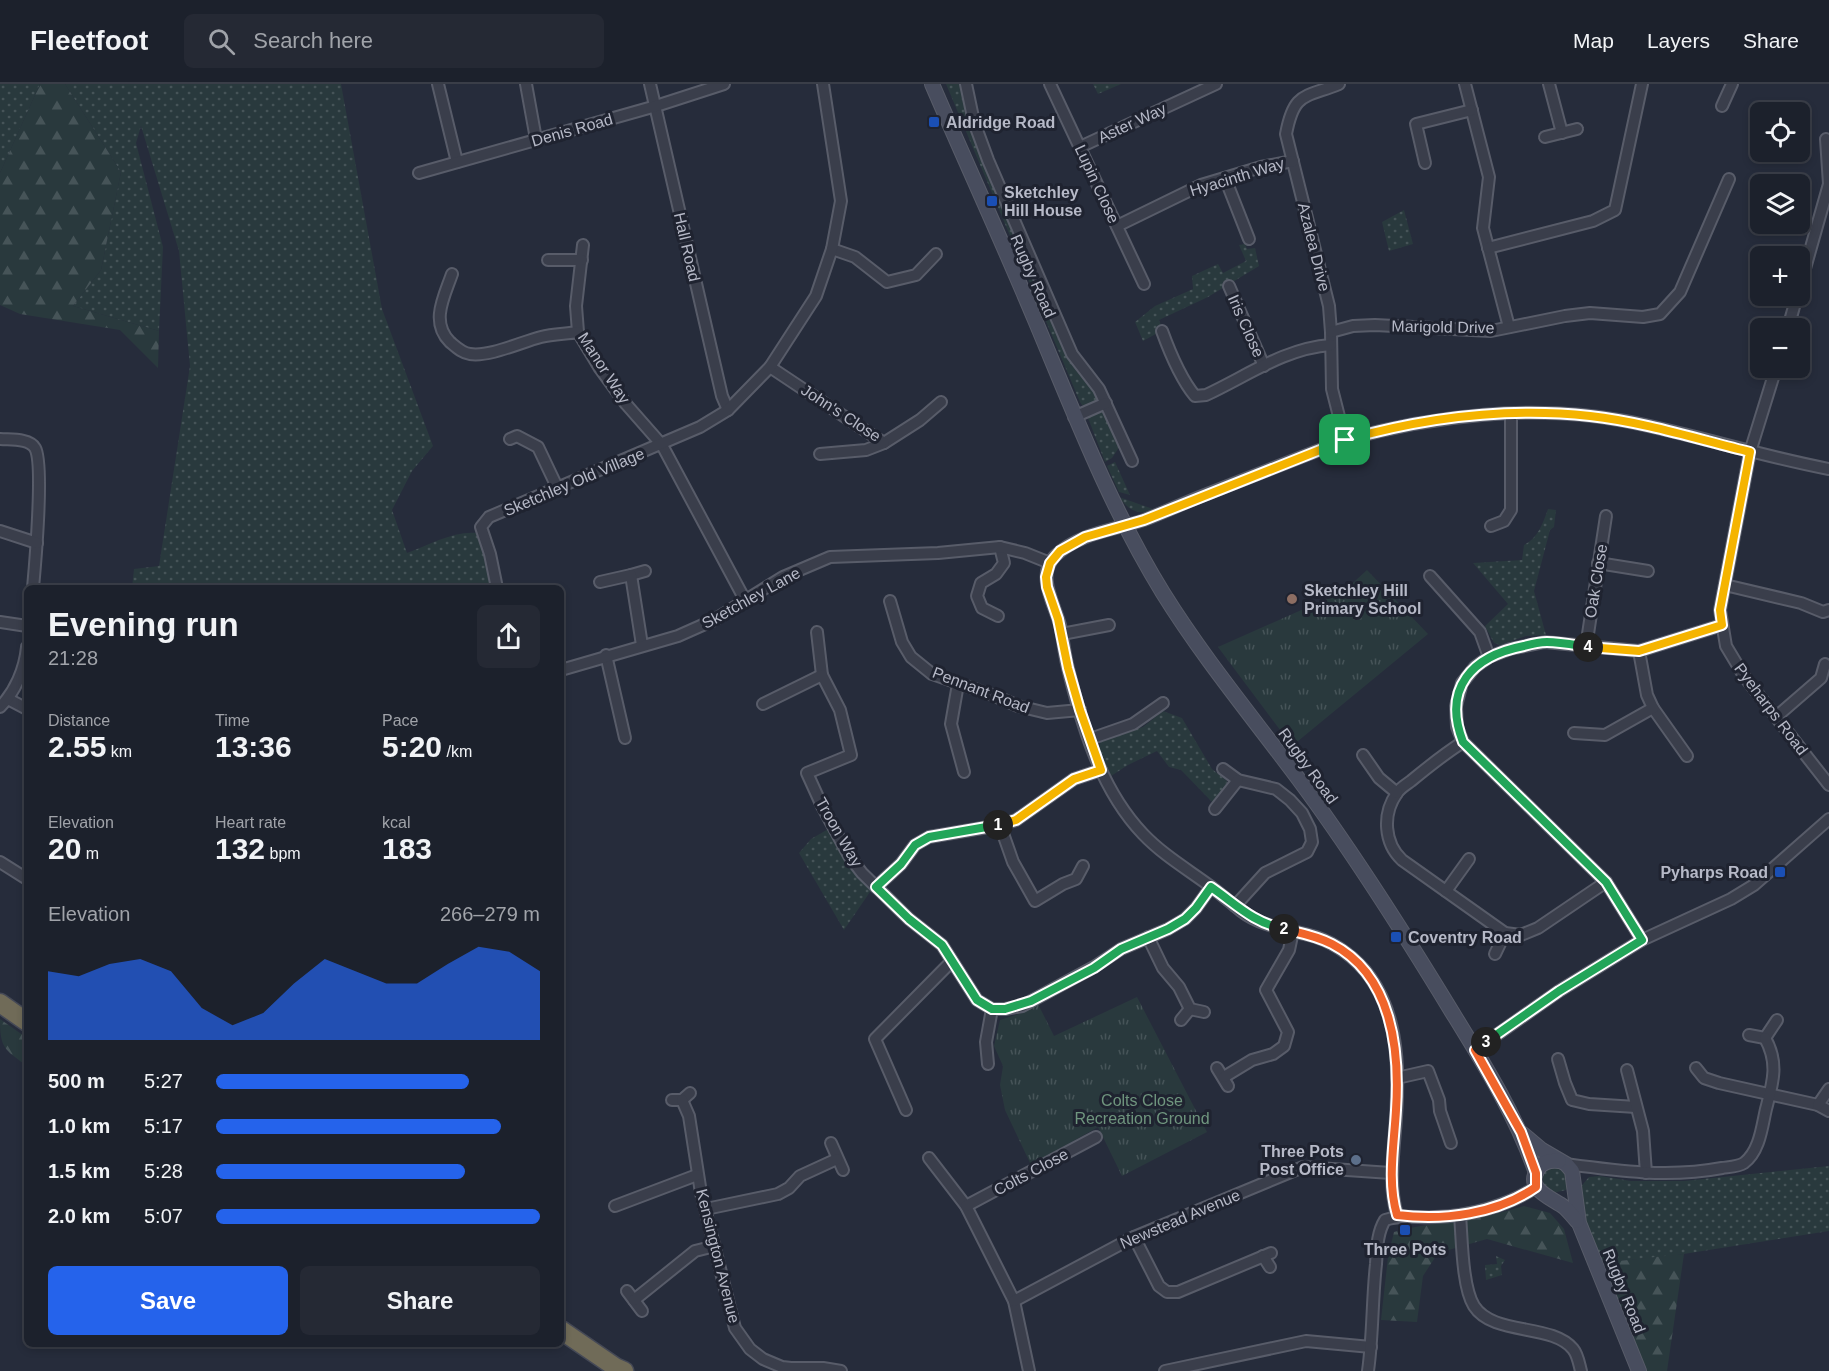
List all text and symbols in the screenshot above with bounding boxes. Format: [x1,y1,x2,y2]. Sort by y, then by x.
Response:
search box [184,14,604,68]
text: Fleetfoot [30,25,148,56]
icon: search [205,25,238,58]
text: Search here [253,28,373,53]
text: Map [1573,29,1614,52]
text: Layers [1647,29,1710,52]
text: Share [1743,29,1799,52]
street label: Aster Way [1095,100,1169,146]
map controls [1750,102,1810,378]
button: locate [1750,102,1810,162]
street label: Denis Road [529,110,615,150]
place label: Aldridge Road [946,114,1055,131]
marker: Aldridge Road [927,115,941,129]
street label: Lupin Close [1071,142,1123,226]
street label: Hyacinth Way [1188,155,1286,199]
button: layers [1750,174,1810,234]
place label: Sketchley Hill House [1004,184,1082,219]
marker: Sketchley Hill House [985,194,999,208]
street label: Azalea Drive [1295,201,1333,293]
street label: Hall Road [671,211,703,283]
street label: Rugby Road [1007,232,1059,320]
button: + [1750,246,1810,306]
street label: Iris Close [1225,292,1267,360]
street label: Marigold Drive [1391,318,1495,336]
button: − [1750,318,1810,378]
street label: Manor Way [575,329,633,407]
street label: John's Close [798,381,884,445]
pin [1319,414,1370,465]
icon: arrive [1328,423,1361,456]
street label: Sketchley Old Village [501,445,647,519]
street label: Oak Close [1582,543,1610,619]
street label: Sketchley Lane [699,564,803,632]
place label: Sketchley Hill Primary School [1304,582,1421,617]
marker: Sketchley Hill Primary School [1285,592,1299,606]
button: share [477,605,540,668]
text: Evening run [48,606,239,643]
pin: 4 [1573,632,1603,662]
text: 4 [1584,638,1592,655]
text: 21:28 [48,647,98,669]
street label: Pyeharps Road [1731,660,1811,758]
street label: Pennant Road [930,664,1032,716]
text: Distance [48,712,110,729]
text: Time [215,712,250,729]
text: Pace [382,712,418,729]
street label: Rugby Road [1275,725,1341,807]
text: 2.55 [48,730,106,763]
text: 13:36 [215,730,292,763]
text: 5:20 [382,730,442,763]
text: km [106,743,132,760]
text: /km [442,743,472,760]
street label: Troon Way [812,794,866,870]
pin: 1 [983,810,1013,840]
text: Elevation [48,814,114,831]
text: Heart rate [215,814,286,831]
text: kcal [382,814,410,831]
text: 1 [994,816,1002,833]
text: 20 [48,832,81,865]
text: 132 [215,832,265,865]
text: 183 [382,832,432,865]
text: m [81,845,99,862]
text: bpm [265,845,301,862]
place label: Pyharps Road [1660,864,1768,881]
marker: Pyharps Road [1773,865,1787,879]
text: Elevation [48,903,130,925]
text: 266–279 m [440,903,540,925]
pin: 2 [1269,914,1299,944]
text: 2 [1280,920,1288,937]
place label: Coventry Road [1408,929,1522,946]
marker: Coventry Road [1389,930,1403,944]
pin: 3 [1471,1027,1501,1057]
text: 3 [1482,1033,1490,1050]
text: 500 m [48,1070,105,1092]
text: 5:27 [144,1070,183,1092]
park label: Colts Close Recreation Ground [1074,1092,1210,1127]
text: 1.0 km [48,1115,110,1137]
text: 5:17 [144,1115,183,1137]
place label: Three Pots Post Office [1260,1143,1344,1178]
street label: Colts Close [991,1145,1071,1199]
marker: Three Pots Post Office [1349,1153,1363,1167]
text: 1.5 km [48,1160,110,1182]
text: 5:28 [144,1160,183,1182]
street label: Newstead Avenue [1117,1186,1243,1252]
street label: Kensington Avenue [693,1187,743,1325]
text: 2.0 km [48,1205,110,1227]
text: 5:07 [144,1205,183,1227]
marker: Three Pots [1398,1223,1412,1237]
place label: Three Pots [1364,1241,1446,1258]
street label: Rugby Road [1599,1247,1649,1335]
button: Save [48,1266,288,1335]
button: Share [300,1266,540,1335]

